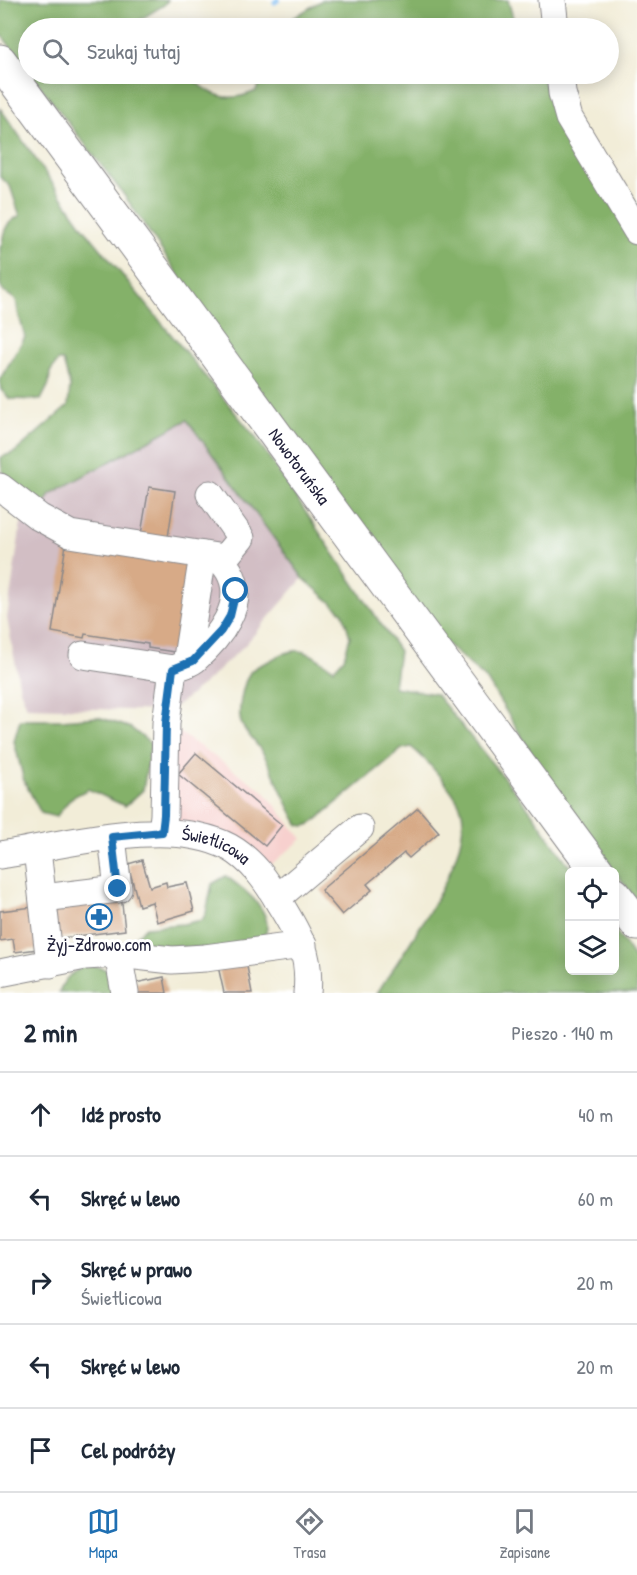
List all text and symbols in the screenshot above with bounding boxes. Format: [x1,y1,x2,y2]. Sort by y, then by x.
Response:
search box [18,18,619,84]
icon: search [39,35,72,68]
text: Szukaj tutaj [87,36,181,66]
street label: Nowotoruńska [263,423,336,510]
route start [222,577,248,603]
street label: Świetlicowa [180,821,256,870]
map controls [565,867,619,975]
button: locate [565,867,619,921]
route end [104,875,130,901]
pharmacy icon: Żyj-Zdrowo.com [84,902,114,932]
button: layers [565,921,619,975]
place label: Żyj-Zdrowo.com [47,932,151,957]
text: 2 min [24,1015,77,1050]
text: Pieszo · 140 m [512,1019,613,1046]
icon: ahead [24,1098,57,1131]
text: Idź prosto [81,1099,161,1129]
text: 40 m [578,1101,613,1128]
icon: left [24,1182,57,1215]
text: Skręć w lewo [81,1183,180,1213]
text: 60 m [578,1185,613,1212]
text: Skręć w prawo [81,1254,192,1284]
icon: right [24,1266,57,1299]
text: 20 m [576,1269,613,1296]
text: Świetlicowa [81,1284,161,1311]
icon: left [24,1350,57,1383]
text: Skręć w lewo [81,1351,180,1381]
text: 20 m [576,1353,613,1380]
icon: arrive [24,1434,57,1467]
text: Cel podróży [81,1435,176,1465]
tab: Mapa [87,1505,120,1563]
tab: Trasa [293,1505,326,1563]
tab: Zapisane [499,1505,550,1563]

